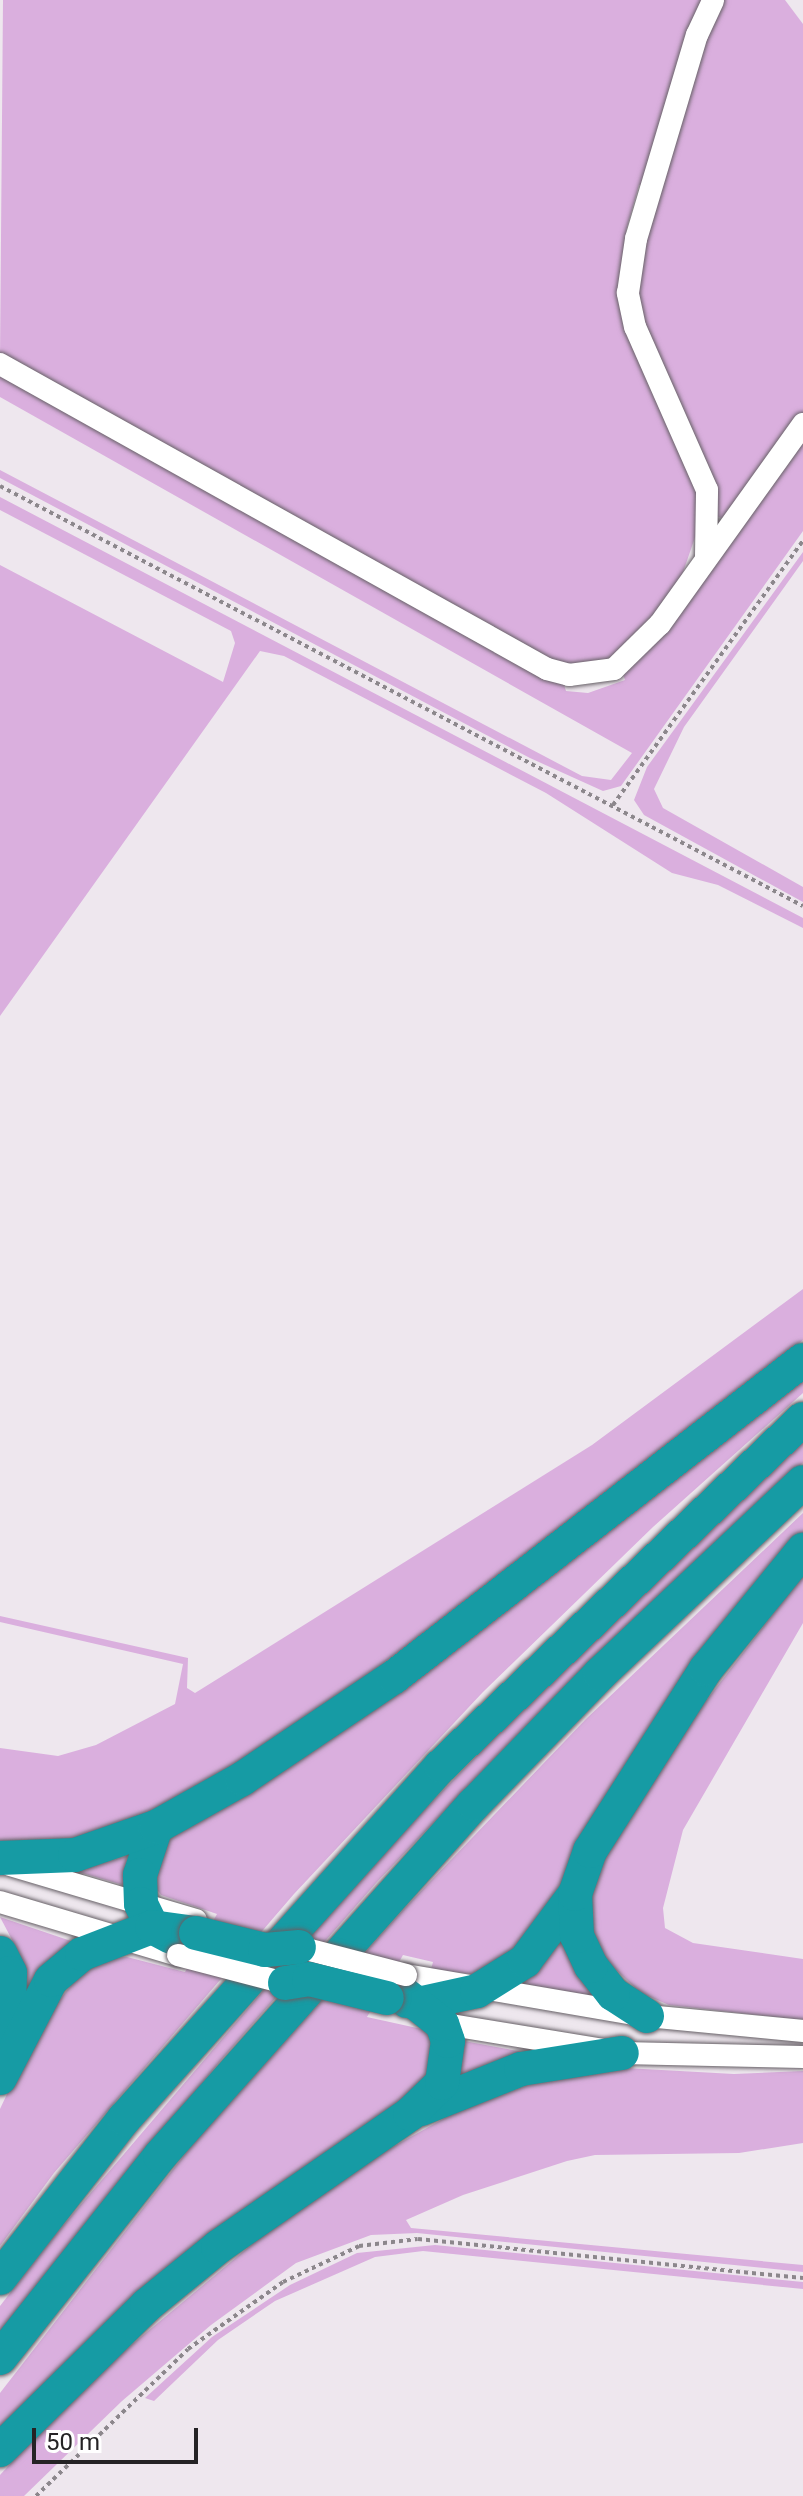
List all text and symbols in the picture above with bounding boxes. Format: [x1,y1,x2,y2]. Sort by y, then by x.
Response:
scale bar [36,2412,202,2462]
text: 50 m [46,2428,100,2456]

